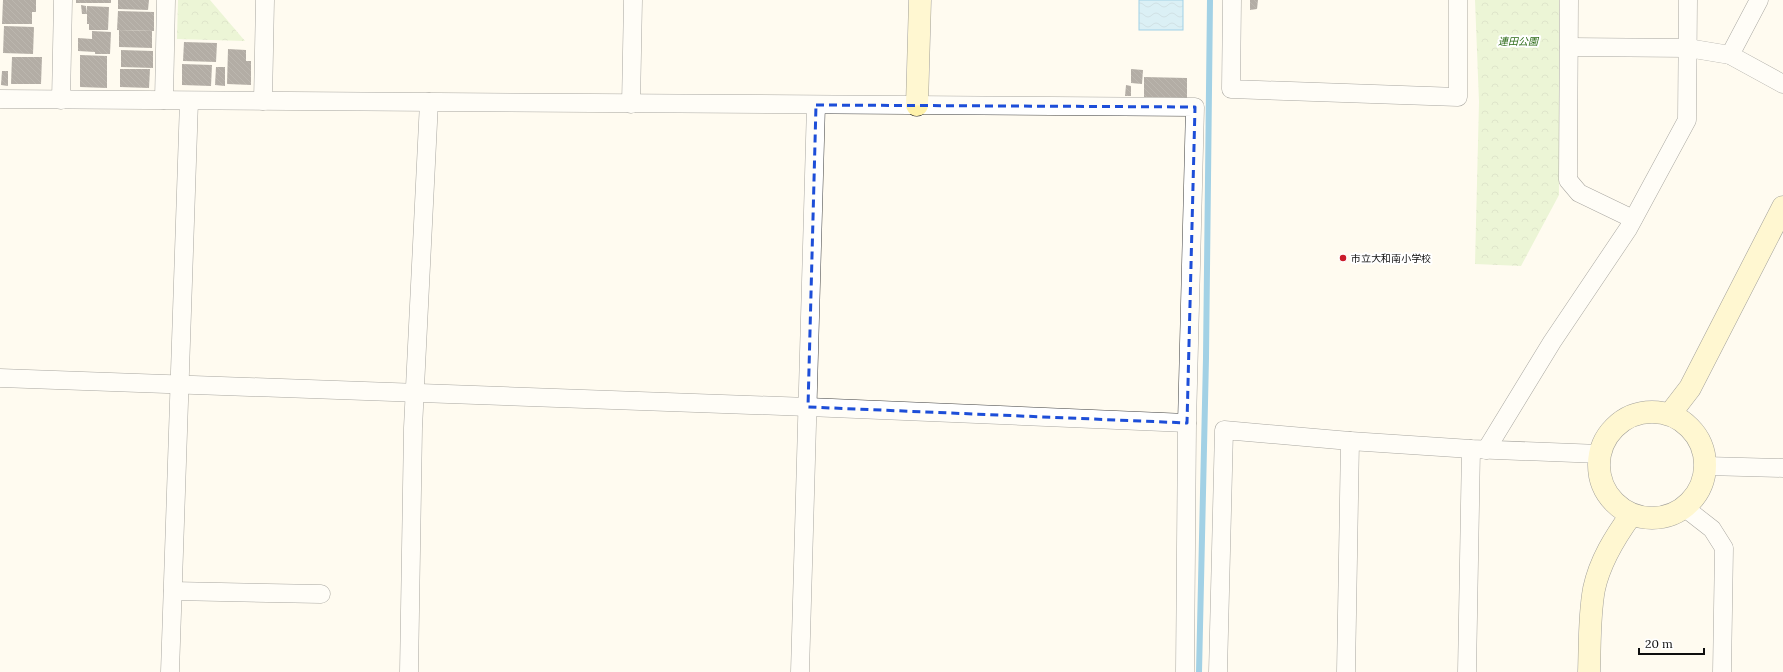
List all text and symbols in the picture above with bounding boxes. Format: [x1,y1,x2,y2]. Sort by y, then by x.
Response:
park label: 連田公園 [1498,35,1540,48]
place label: 市立大和南小学校 [1351,252,1431,265]
marker: 市立大和南小学校 [1338,253,1348,263]
scale bar [1639,630,1704,656]
text: 20 m [1645,636,1673,651]

